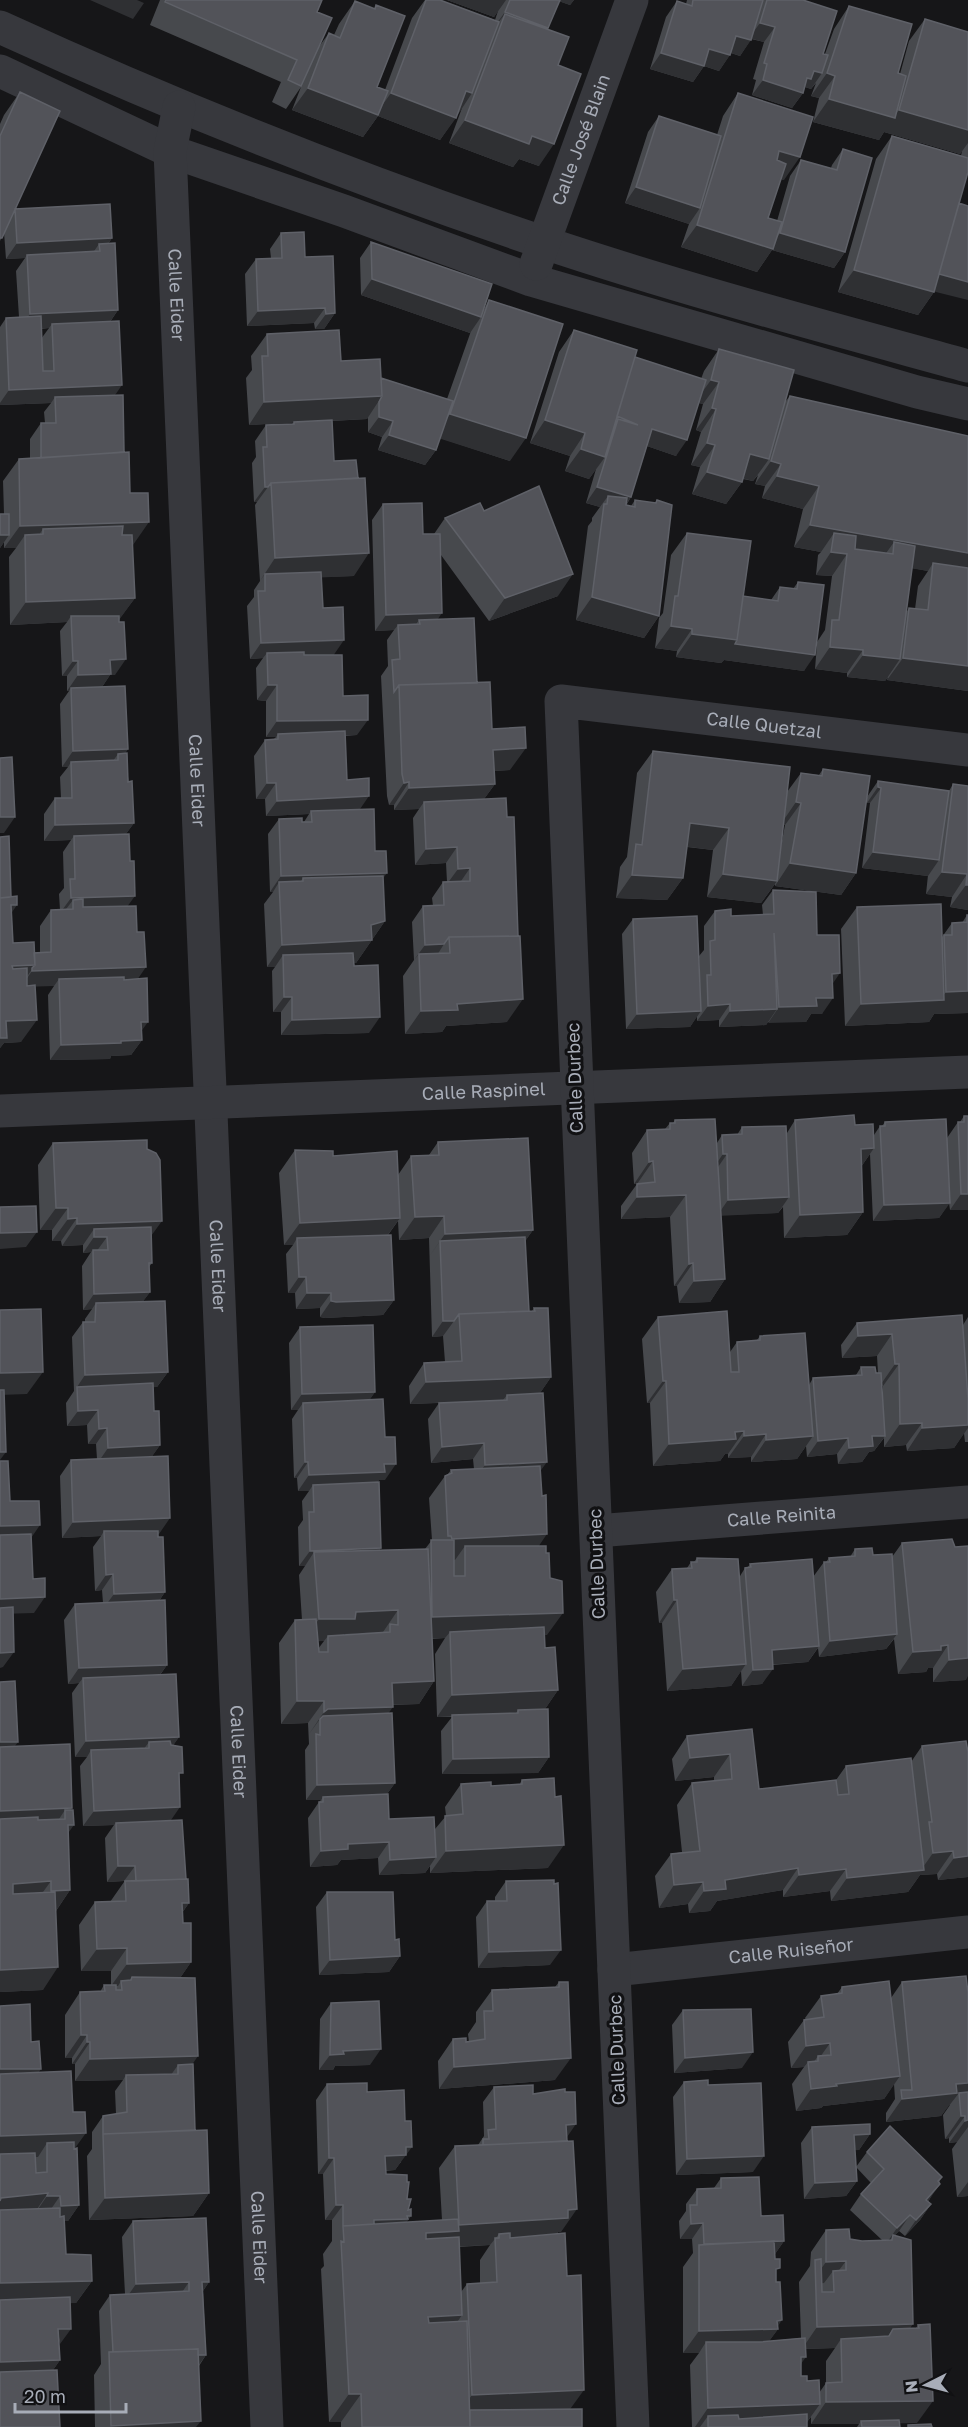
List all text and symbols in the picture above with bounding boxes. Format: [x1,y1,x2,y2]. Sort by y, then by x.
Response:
street label: Calle José Blain [546,71,614,208]
street label: Calle Eider [164,248,190,342]
street label: Calle Quetzal [705,707,823,742]
street label: Calle Eider [185,733,211,827]
street label: Calle Durbec [561,1022,587,1134]
street label: Calle Raspinel [421,1077,546,1104]
street label: Calle Eider [206,1219,231,1313]
street label: Calle Reinita [726,1500,837,1531]
street label: Calle Durbec [583,1508,609,1620]
street label: Calle Eider [226,1705,252,1799]
street label: Calle Ruiseñor [727,1932,854,1968]
street label: Calle Durbec [603,1994,629,2106]
street label: Calle Eider [247,2190,273,2284]
north arrow [896,2355,956,2415]
scale bar [15,2376,126,2414]
text: N [901,2379,922,2394]
text: 20 m [24,2385,66,2407]

